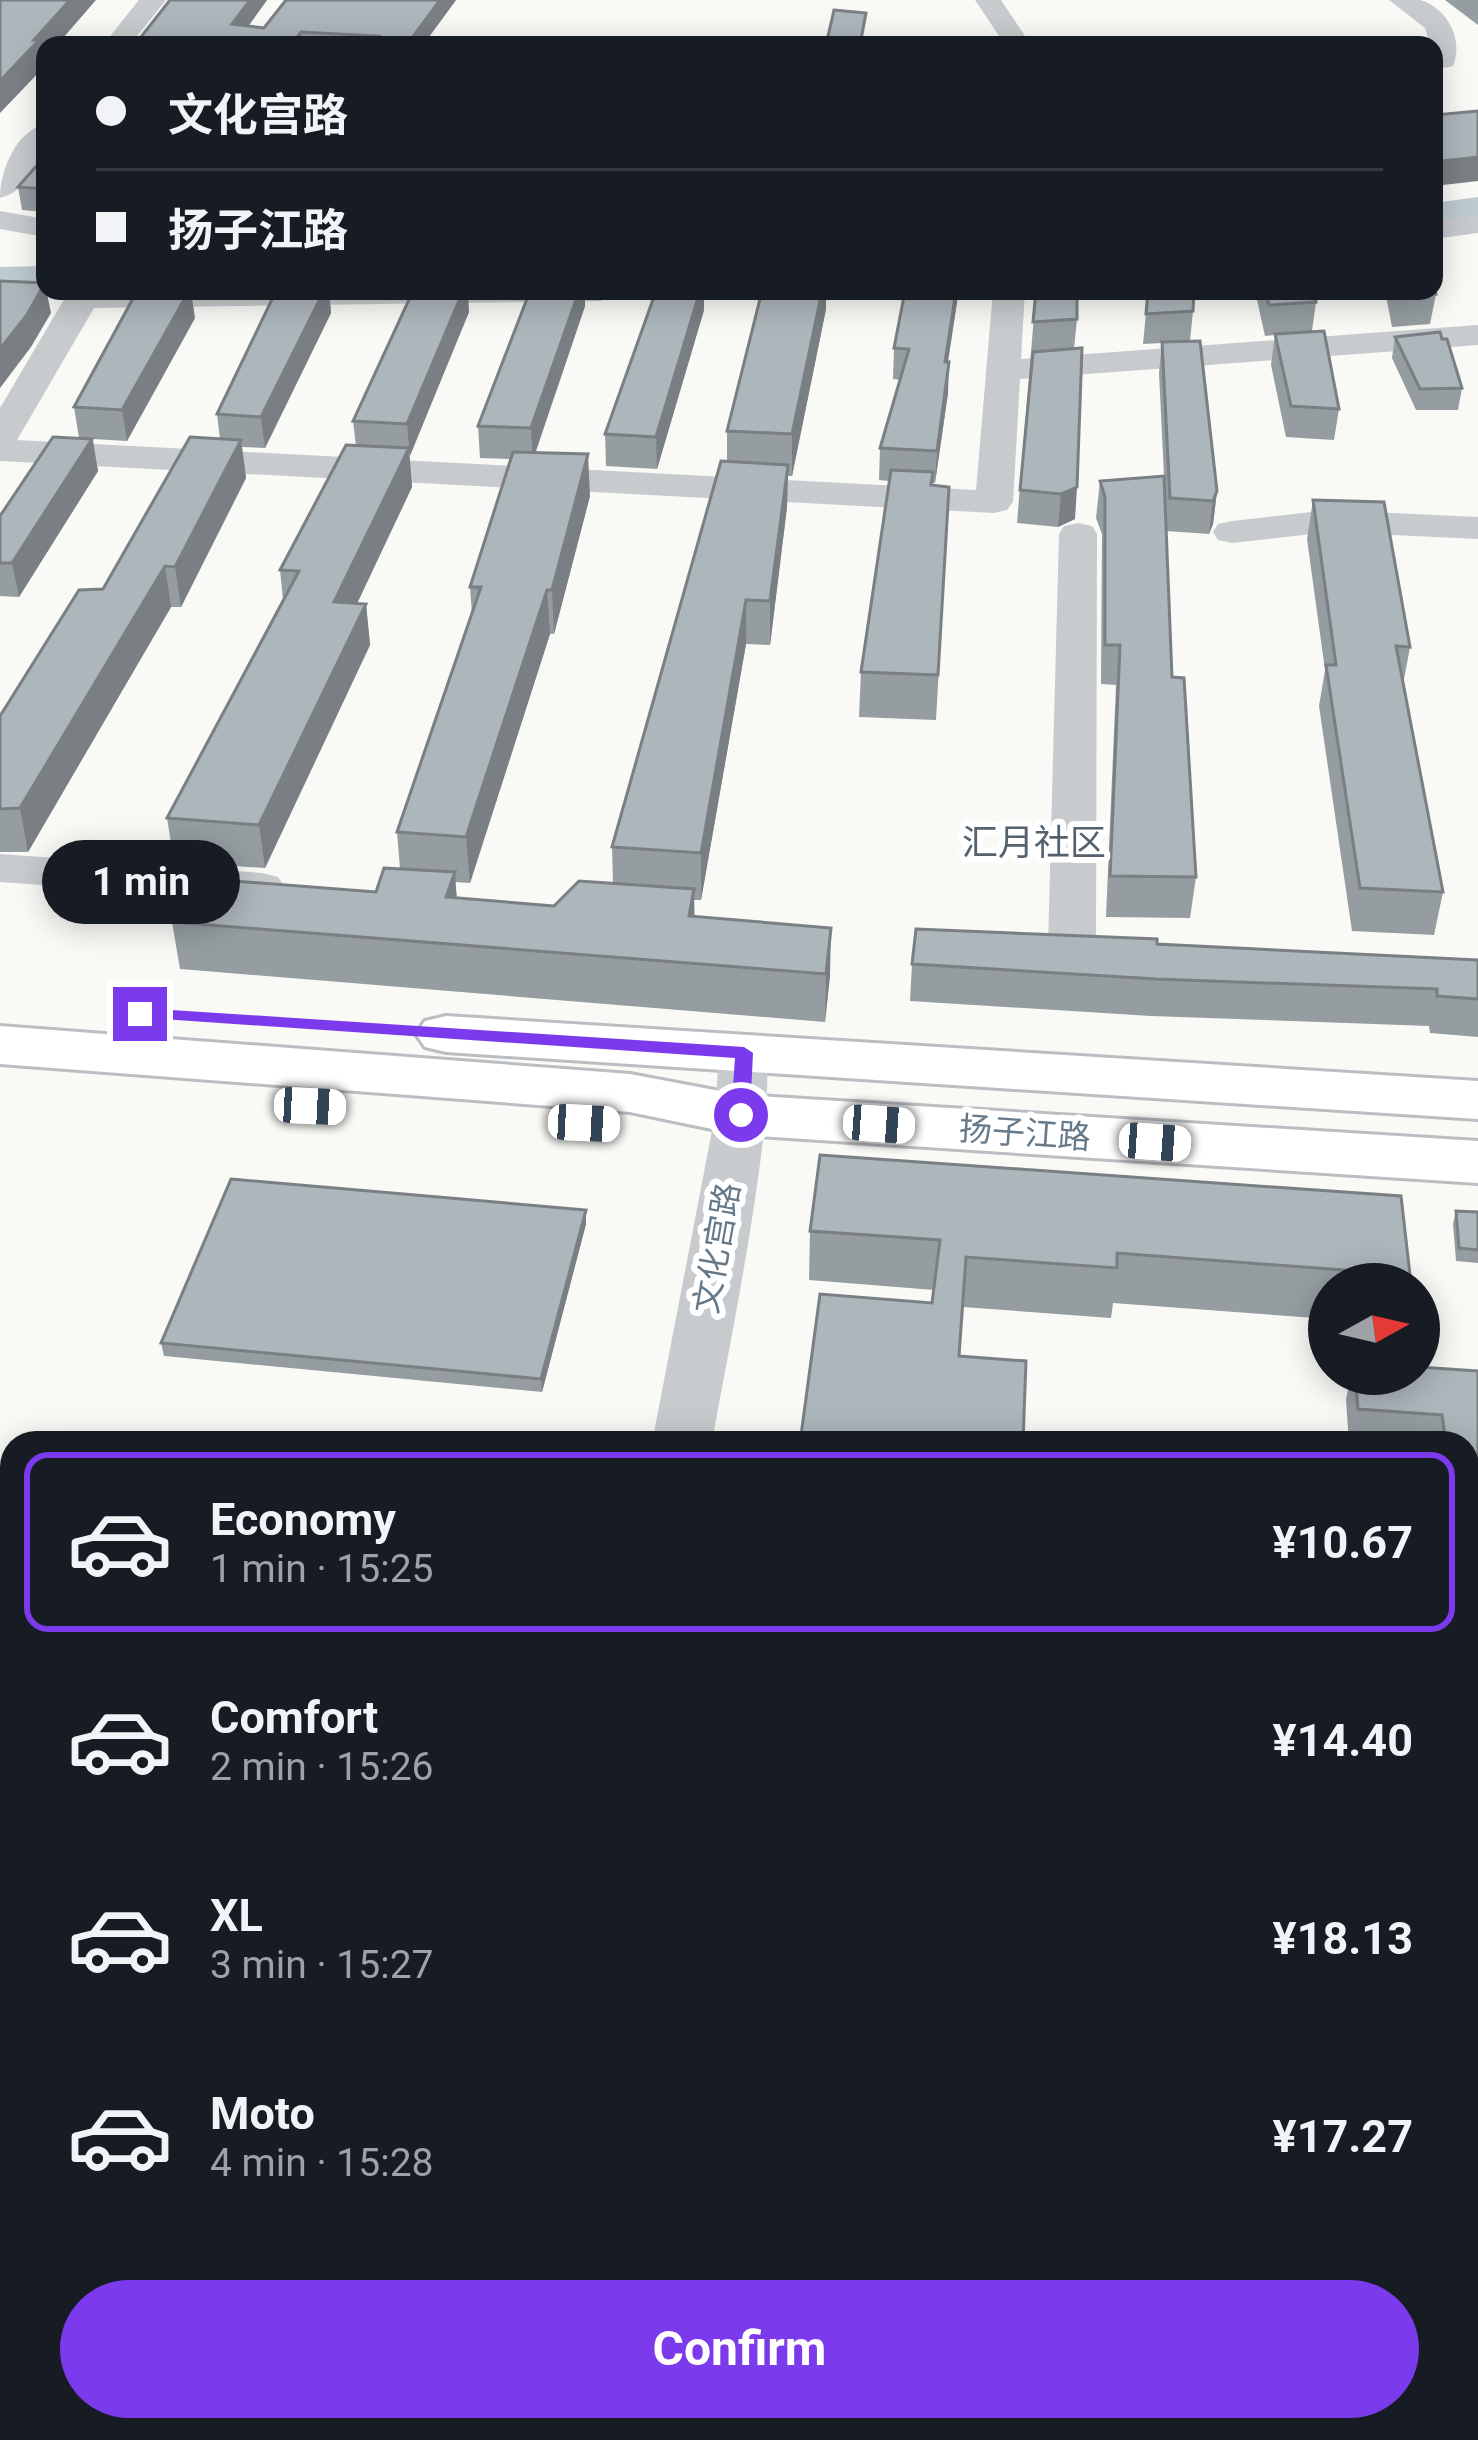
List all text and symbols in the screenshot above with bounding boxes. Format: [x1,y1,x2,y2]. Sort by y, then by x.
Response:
text: 文化宫路 [168,89,348,142]
text: 扬子江路 [168,204,348,257]
district label: 汇月社区 [962,822,1106,864]
callout: 1 min [41,840,239,924]
text: 1 min [92,859,190,905]
route end [113,987,167,1041]
car [273,1086,347,1126]
route start [714,1088,768,1142]
car [547,1103,621,1143]
car [842,1104,916,1144]
street label: 扬子江路 [958,1109,1092,1157]
car [1118,1122,1192,1162]
street label: 文化宫路 [686,1180,748,1316]
north arrow [1308,1263,1440,1395]
map controls [1308,1263,1440,1395]
icon: car [66,1488,174,1596]
text: Economy [210,1493,396,1546]
text: ¥10.67 [1273,1516,1413,1569]
text: 1 min · 15:25 [210,1546,433,1592]
icon: car [66,1686,174,1794]
text: Comfort [210,1691,378,1744]
text: ¥14.40 [1273,1714,1413,1767]
text: 2 min · 15:26 [210,1744,433,1790]
icon: car [66,1884,174,1992]
text: XL [210,1889,263,1942]
text: ¥18.13 [1273,1912,1413,1965]
text: 3 min · 15:27 [210,1942,433,1988]
icon: car [66,2082,174,2190]
text: Moto [210,2087,315,2140]
text: ¥17.27 [1273,2110,1413,2163]
text: 4 min · 15:28 [210,2140,433,2186]
button: Confirm [60,2280,1419,2418]

